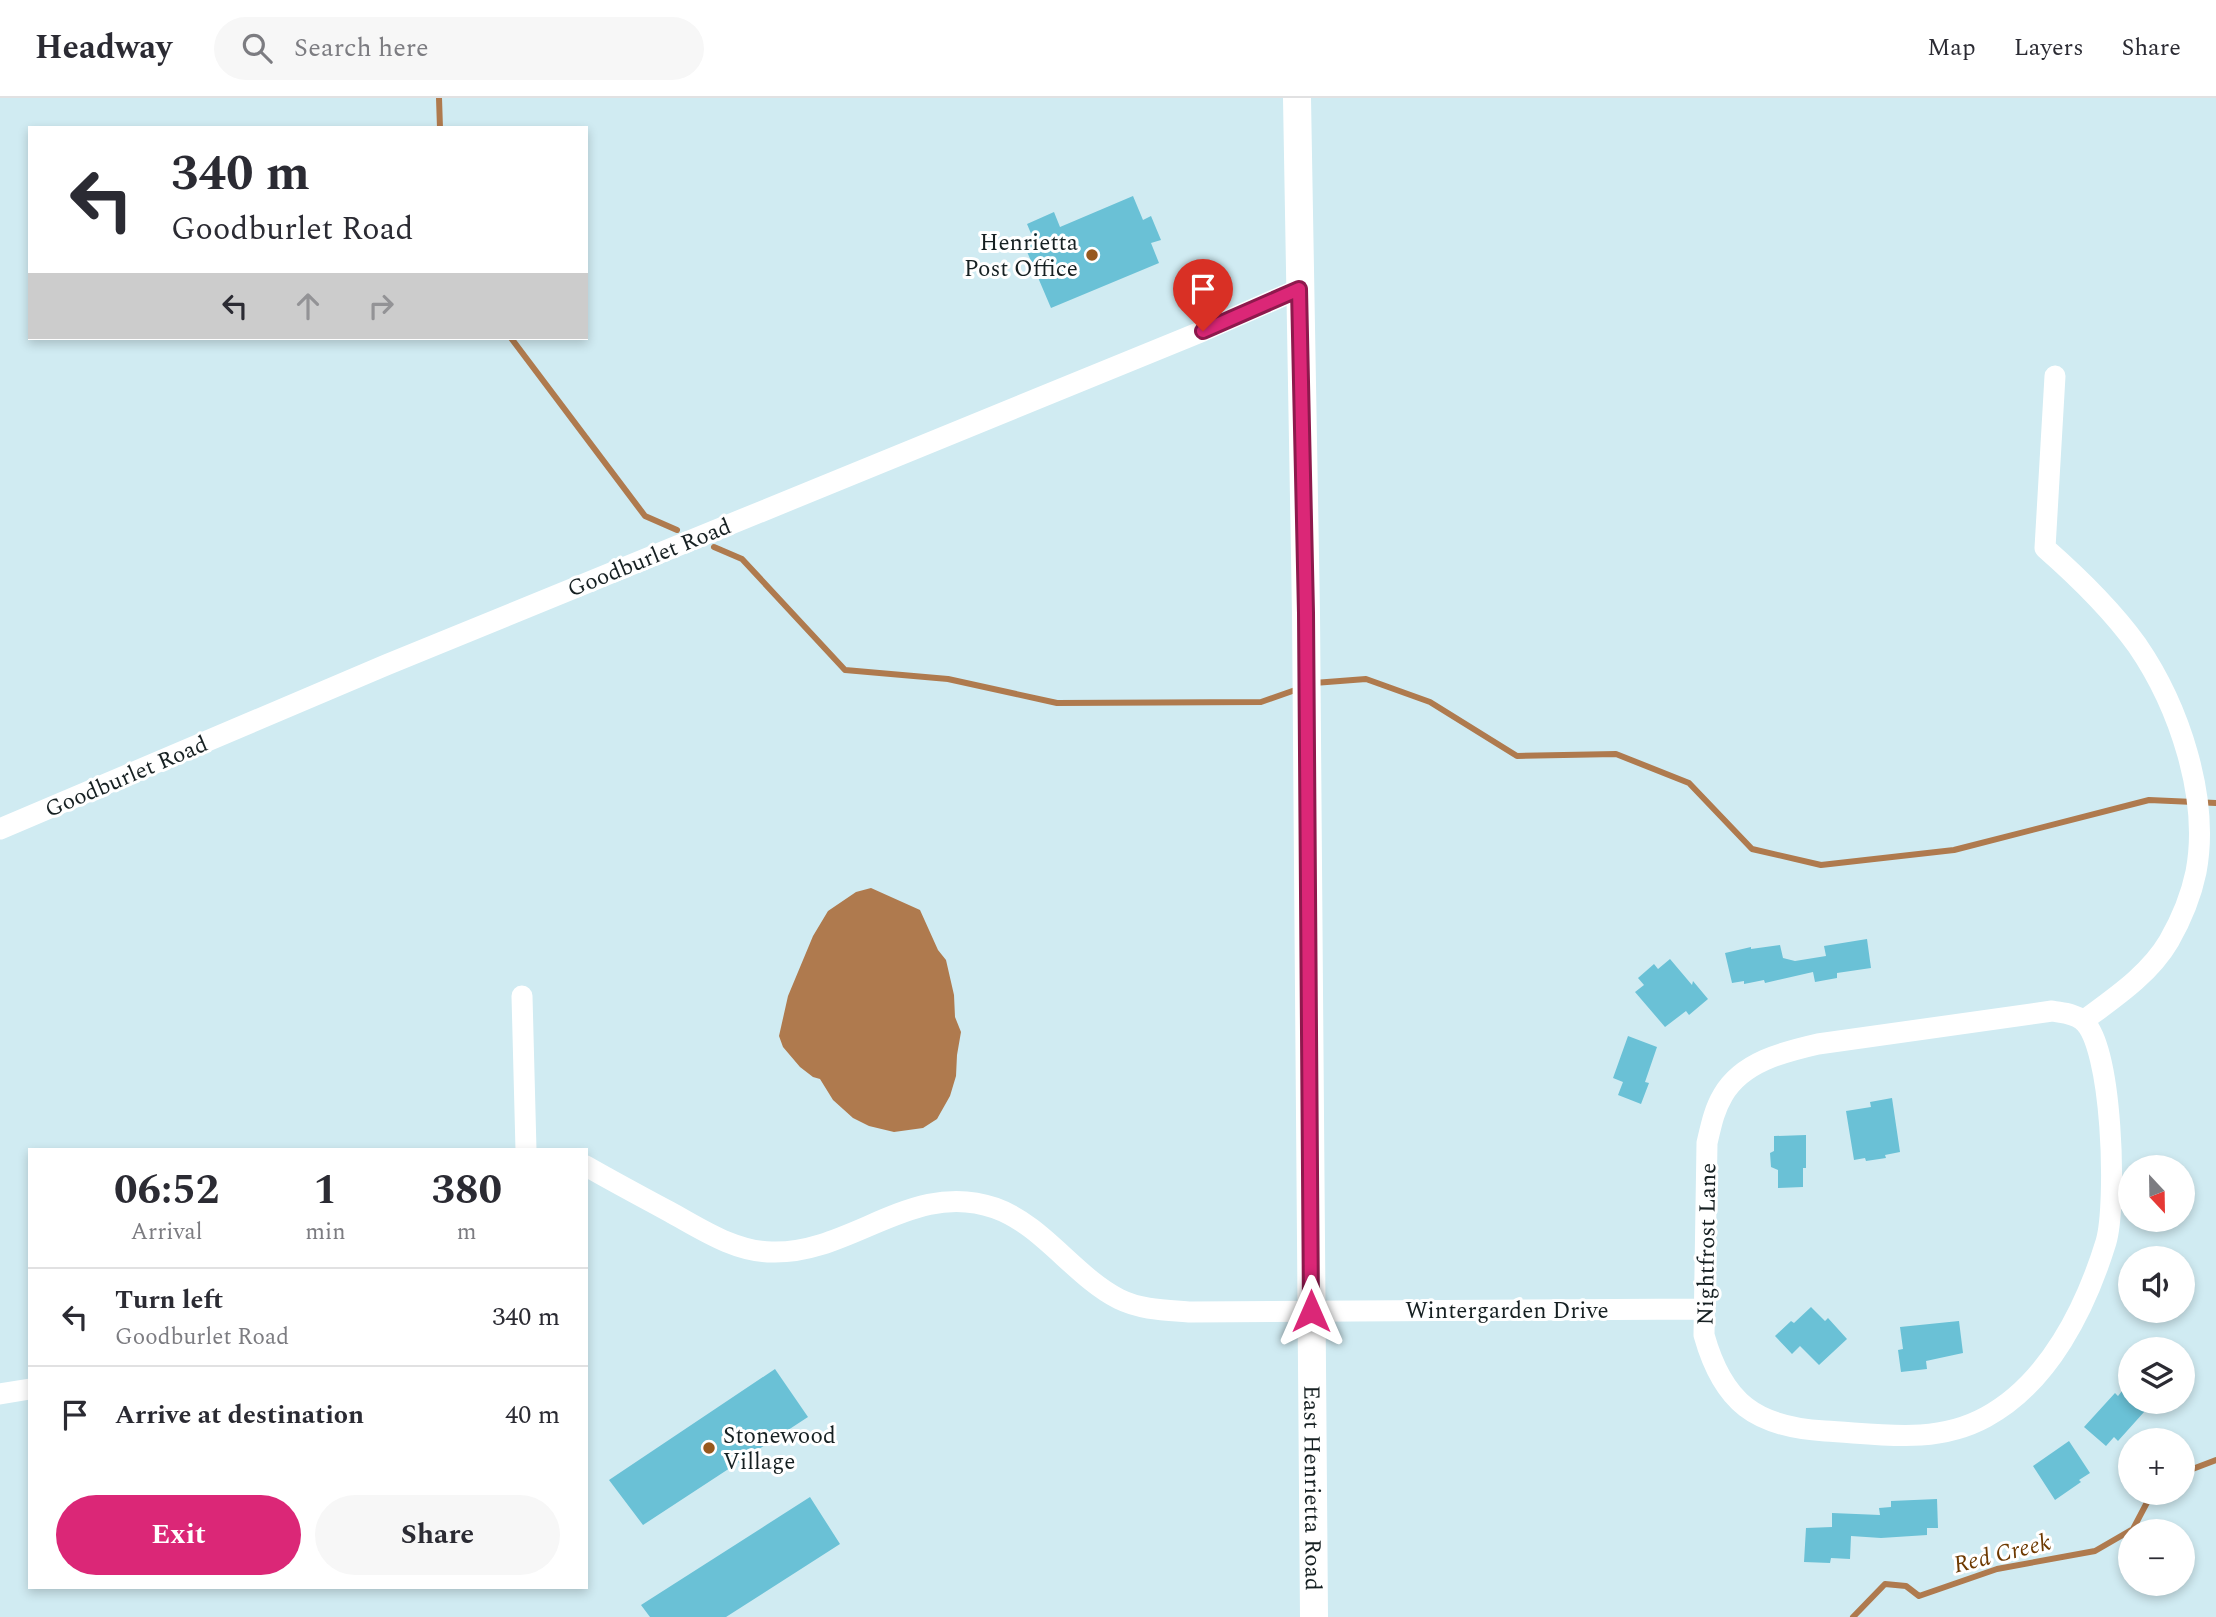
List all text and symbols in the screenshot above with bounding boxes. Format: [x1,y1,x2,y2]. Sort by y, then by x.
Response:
search box [214,17,704,80]
text: Headway [35,23,172,73]
text: Search here [294,28,429,68]
icon: search [238,29,276,67]
text: Map [1927,30,1976,66]
text: Layers [2014,30,2084,66]
text: Share [2122,30,2181,66]
text: 340 m [171,137,310,212]
icon: left [56,154,147,245]
text: Goodburlet Road [171,205,413,254]
place label: Henrietta Post Office [964,226,1078,287]
marker: Henrietta Post Office [1084,247,1100,263]
pin [1173,259,1233,331]
icon: arrive [1184,270,1222,308]
icon: left [216,287,254,325]
icon: ahead [289,287,327,325]
icon: right [362,287,400,325]
street label: Goodburlet Road [562,509,737,607]
street label: Goodburlet Road [40,727,214,828]
north arrow [2118,1155,2194,1232]
map controls [2118,1155,2195,1596]
text: 06:52 [114,1159,219,1222]
text: 1 [314,1159,337,1222]
text: 380 [431,1159,502,1222]
street label: Nightfrost Lane [1689,1162,1726,1326]
text: Arrival [131,1215,202,1250]
text: min [305,1215,346,1250]
text: m [457,1215,477,1250]
button: sound [2118,1246,2195,1323]
position arrow [1274,1274,1348,1348]
text: Turn left [115,1280,223,1320]
street label: Wintergarden Drive [1405,1294,1609,1329]
text: 340 m [492,1297,560,1337]
icon: left [56,1298,94,1336]
text: Goodburlet Road [115,1320,289,1355]
button: layers [2118,1337,2195,1414]
street label: East Henrietta Road [1293,1385,1330,1591]
text: Arrive at destination [115,1395,364,1435]
text: 40 m [505,1395,560,1435]
icon: arrive [56,1396,94,1434]
place label: Stonewood Village [723,1419,836,1480]
button: + [2118,1428,2195,1505]
marker: Stonewood Village [701,1440,717,1456]
button: Exit [56,1495,301,1575]
button: Share [315,1495,560,1575]
button: − [2118,1519,2195,1596]
water label: Red Creek [1950,1524,2055,1583]

